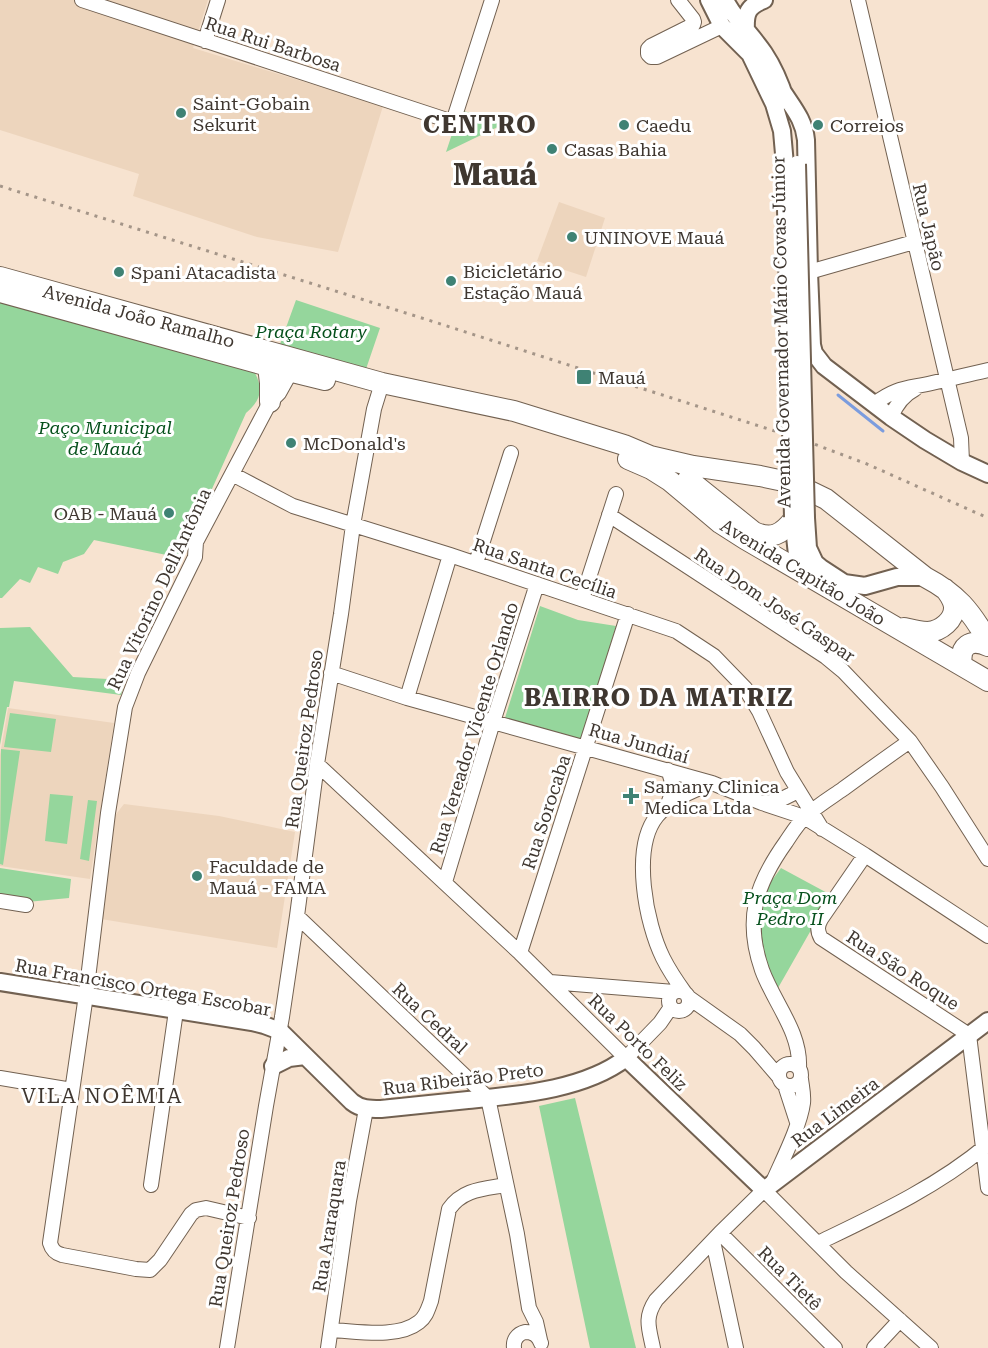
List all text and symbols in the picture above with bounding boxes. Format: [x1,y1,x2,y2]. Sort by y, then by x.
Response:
street label: Rua Rui Barbosa [203,12,344,76]
place label: Saint-Gobain Sekurit [193,93,310,135]
marker: Saint-Gobain Sekurit [174,106,188,120]
district label: CENTRO [423,111,537,139]
place label: Caedu [636,115,691,136]
place label: Correios [830,115,904,136]
marker: Caedu [617,118,631,132]
marker: Correios [811,118,825,132]
place label: Casas Bahia [564,139,667,160]
marker: Casas Bahia [545,142,559,156]
street label: Avenida Governador Mário Covas Júnior [767,156,795,508]
district label: Mauá [453,157,537,192]
street label: Rua Japão [909,181,949,273]
place label: UNINOVE Mauá [584,227,725,248]
marker: UNINOVE Mauá [565,230,579,244]
place label: Bicicletário Estação Mauá [463,261,583,303]
place label: Spani Atacadista [131,262,276,283]
marker: Spani Atacadista [112,265,126,279]
marker: Bicicletário Estação Mauá [444,274,458,288]
street label: Avenida João Ramalho [41,280,237,352]
park label: Praça Rotary [254,321,368,342]
place label: Mauá [598,367,646,388]
marker: Mauá [575,368,593,386]
park label: Paço Municipal de Mauá [37,417,172,459]
place label: McDonald's [303,433,406,454]
marker: McDonald's [284,436,298,450]
street label: Rua Vitorino Dell'Antônia [103,485,215,693]
place label: OAB - Mauá [54,503,157,524]
marker: OAB - Mauá [162,506,176,520]
street label: Avenida Capitão João [717,514,889,630]
street label: Rua Santa Cecília [470,533,620,603]
street label: Rua Dom José Gaspar [691,544,859,666]
street label: Rua Vereador Vicente Orlando [426,599,522,857]
street label: Rua Queiroz Pedroso [281,648,327,830]
district label: BAIRRO DA MATRIZ [524,684,794,712]
street label: Rua Jundiaí [586,719,692,767]
street label: Rua Sorocaba [518,752,575,872]
place label: Samany Clinica Medica Ltda [644,776,779,818]
marker: Samany Clinica Medica Ltda [622,787,640,805]
place label: Faculdade de Mauá - FAMA [209,856,327,898]
marker: Faculdade de Mauá - FAMA [190,869,204,883]
park label: Praça Dom Pedro II [742,887,837,929]
street label: Rua São Roque [843,926,963,1014]
street label: Rua Francisco Ortega Escobar [13,954,273,1020]
street label: Rua Cedral [388,978,472,1058]
street label: Rua Porto Feliz [584,990,692,1095]
street label: Rua Ribeirão Preto [381,1059,545,1099]
street label: Rua Limeira [787,1072,883,1152]
district label: VILA NOÊMIA [21,1084,183,1108]
street label: Rua Queiroz Pedroso [205,1127,253,1309]
street label: Rua Araraquara [308,1158,350,1294]
street label: Rua Tietê [754,1242,826,1314]

